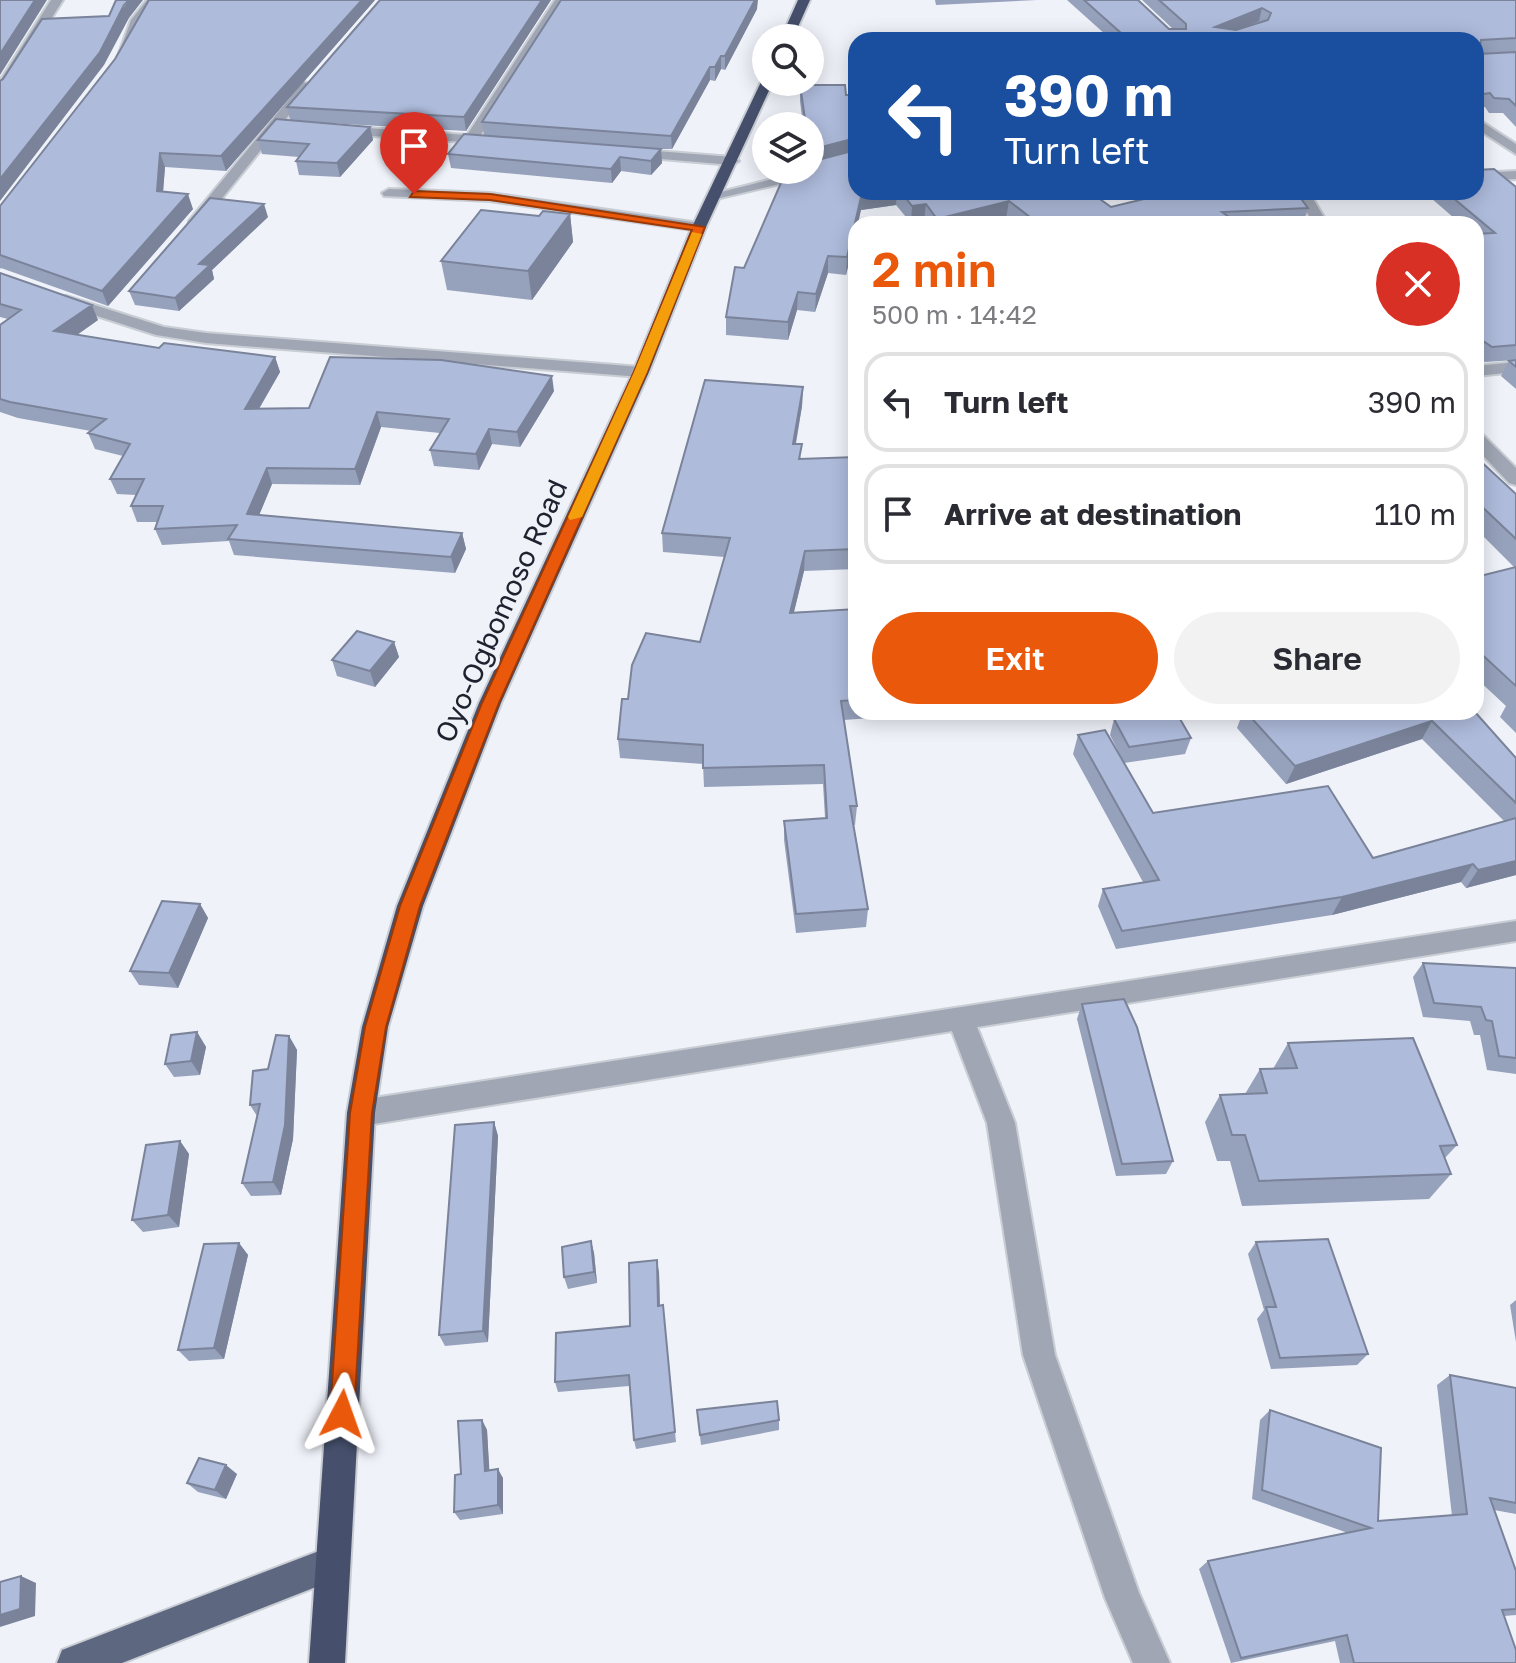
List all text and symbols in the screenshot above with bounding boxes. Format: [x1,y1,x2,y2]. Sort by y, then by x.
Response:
map controls [752,24,824,184]
button: search [752,24,824,96]
text: 390 m [1004,61,1173,128]
icon: left [872,64,976,168]
pin [380,112,448,194]
button: layers [752,112,824,184]
icon: arrive [392,124,436,168]
text: Turn left [1004,129,1150,172]
text: 2 min [872,240,997,298]
button: close [1376,242,1460,326]
text: 500 m · 14:42 [872,299,1037,330]
icon: left [876,380,920,424]
text: Turn left [944,384,1069,420]
text: 390 m [1368,384,1456,420]
street label: Oyo-Ogbomoso Road [428,474,573,747]
icon: arrive [876,492,920,536]
text: Arrive at destination [944,496,1241,532]
text: 110 m [1374,496,1456,532]
button: Exit [872,612,1158,704]
button: Share [1174,612,1460,704]
position arrow [300,1372,384,1456]

